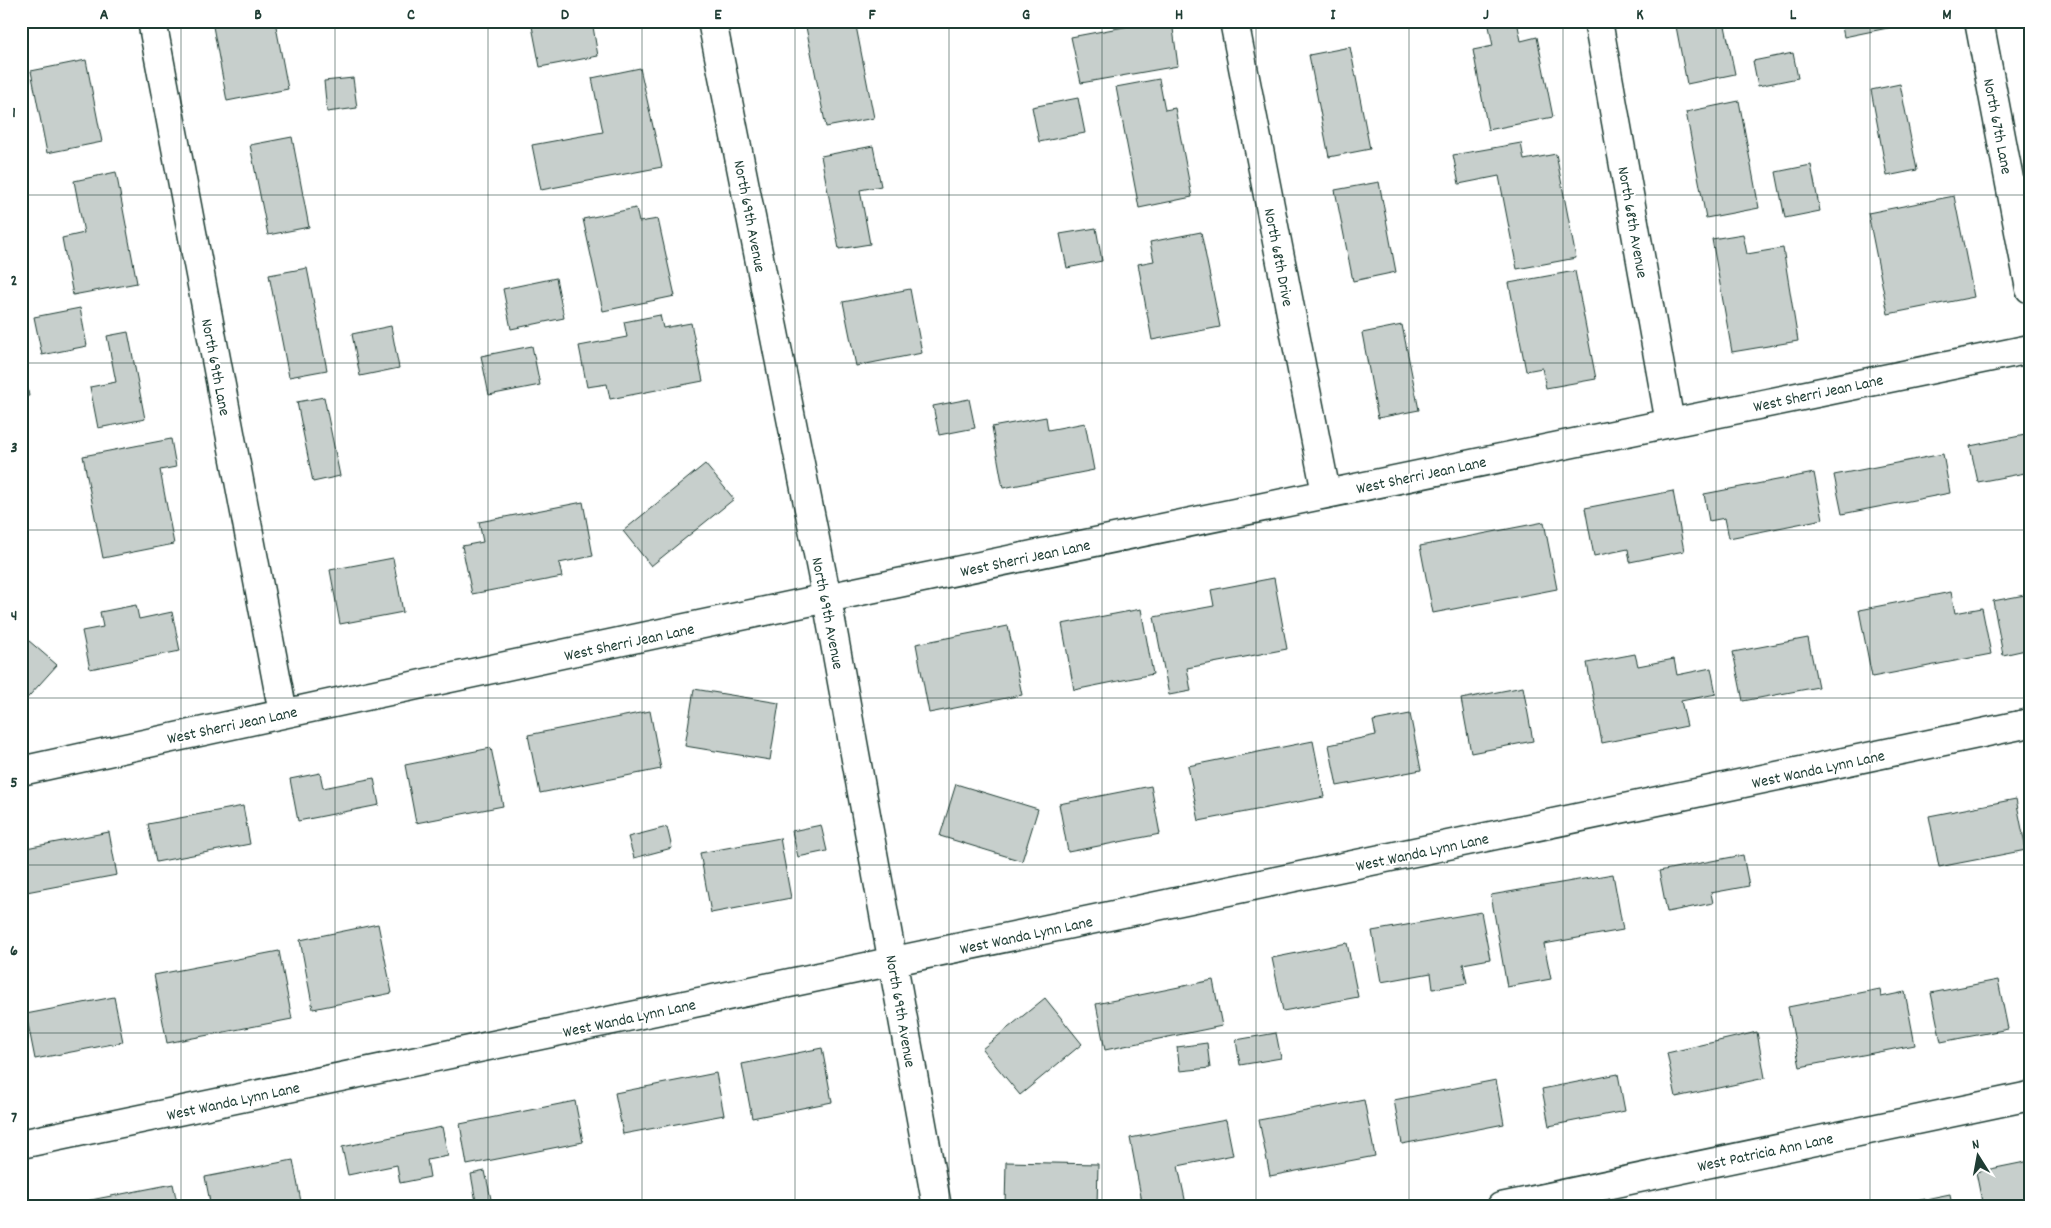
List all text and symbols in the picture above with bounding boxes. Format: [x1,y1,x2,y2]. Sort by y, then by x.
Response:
text: A [100,4,109,27]
text: B [254,4,262,27]
text: C [407,4,415,27]
text: D [561,4,570,27]
text: E [714,4,722,27]
text: F [868,4,876,27]
text: G [1022,4,1030,27]
text: H [1175,4,1183,27]
text: I [1331,4,1337,27]
text: J [1483,4,1489,27]
text: K [1636,4,1644,27]
text: L [1790,4,1797,27]
text: M [1942,4,1952,27]
street label: North 67th Lane [1976,77,2017,176]
text: 1 [12,102,16,125]
street label: North 69th Avenue [726,158,771,274]
street label: North 68th Avenue [1610,165,1653,280]
street label: North 68th Drive [1257,206,1298,309]
text: 2 [11,270,18,293]
street label: North 69th Lane [194,317,235,418]
street label: West Sherri Jean Lane [1751,369,1886,419]
text: 3 [10,437,18,460]
street label: West Sherri Jean Lane [1354,451,1489,501]
street label: West Sherri Jean Lane [958,534,1093,584]
street label: North 69th Avenue [804,555,849,671]
text: 4 [11,605,17,628]
street label: West Sherri Jean Lane [562,618,697,668]
street label: West Sherri Jean Lane [165,701,300,751]
street label: West Wanda Lynn Lane [1750,745,1887,796]
text: 5 [10,772,18,795]
street label: West Wanda Lynn Lane [1354,828,1491,879]
street label: West Wanda Lynn Lane [958,911,1095,962]
text: 6 [10,940,18,963]
street label: North 69th Avenue [878,953,921,1069]
street label: West Wanda Lynn Lane [561,994,698,1045]
street label: West Wanda Lynn Lane [165,1077,302,1128]
text: 7 [11,1107,17,1130]
street label: West Patricia Ann Lane [1696,1128,1836,1179]
north arrow [1954,1130,2004,1180]
text: N [1971,1135,1981,1156]

